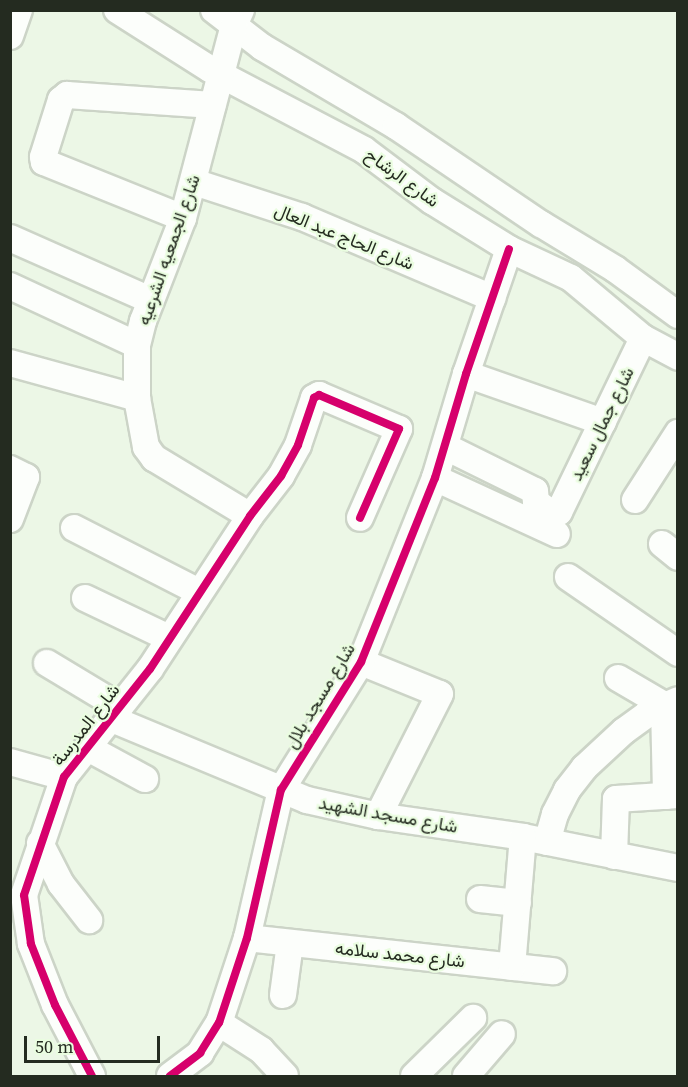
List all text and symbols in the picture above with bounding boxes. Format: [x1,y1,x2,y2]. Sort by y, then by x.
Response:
street label: شارع الرشاح [361,144,443,212]
street label: شارع الجمعيه الشرعيه [133,172,205,328]
street label: شارع الحاج عبد العال [271,199,417,275]
street label: شارع جمال سعيد [565,364,639,484]
street label: شارع مسجد بلال [280,639,360,753]
street label: شارع المدرسة [47,680,125,770]
street label: شارع مسجد الشهيد [317,792,459,838]
street label: شارع محمد سلامه [334,937,466,973]
scale bar [27,1024,164,1062]
text: 50 m [35,1034,73,1059]

